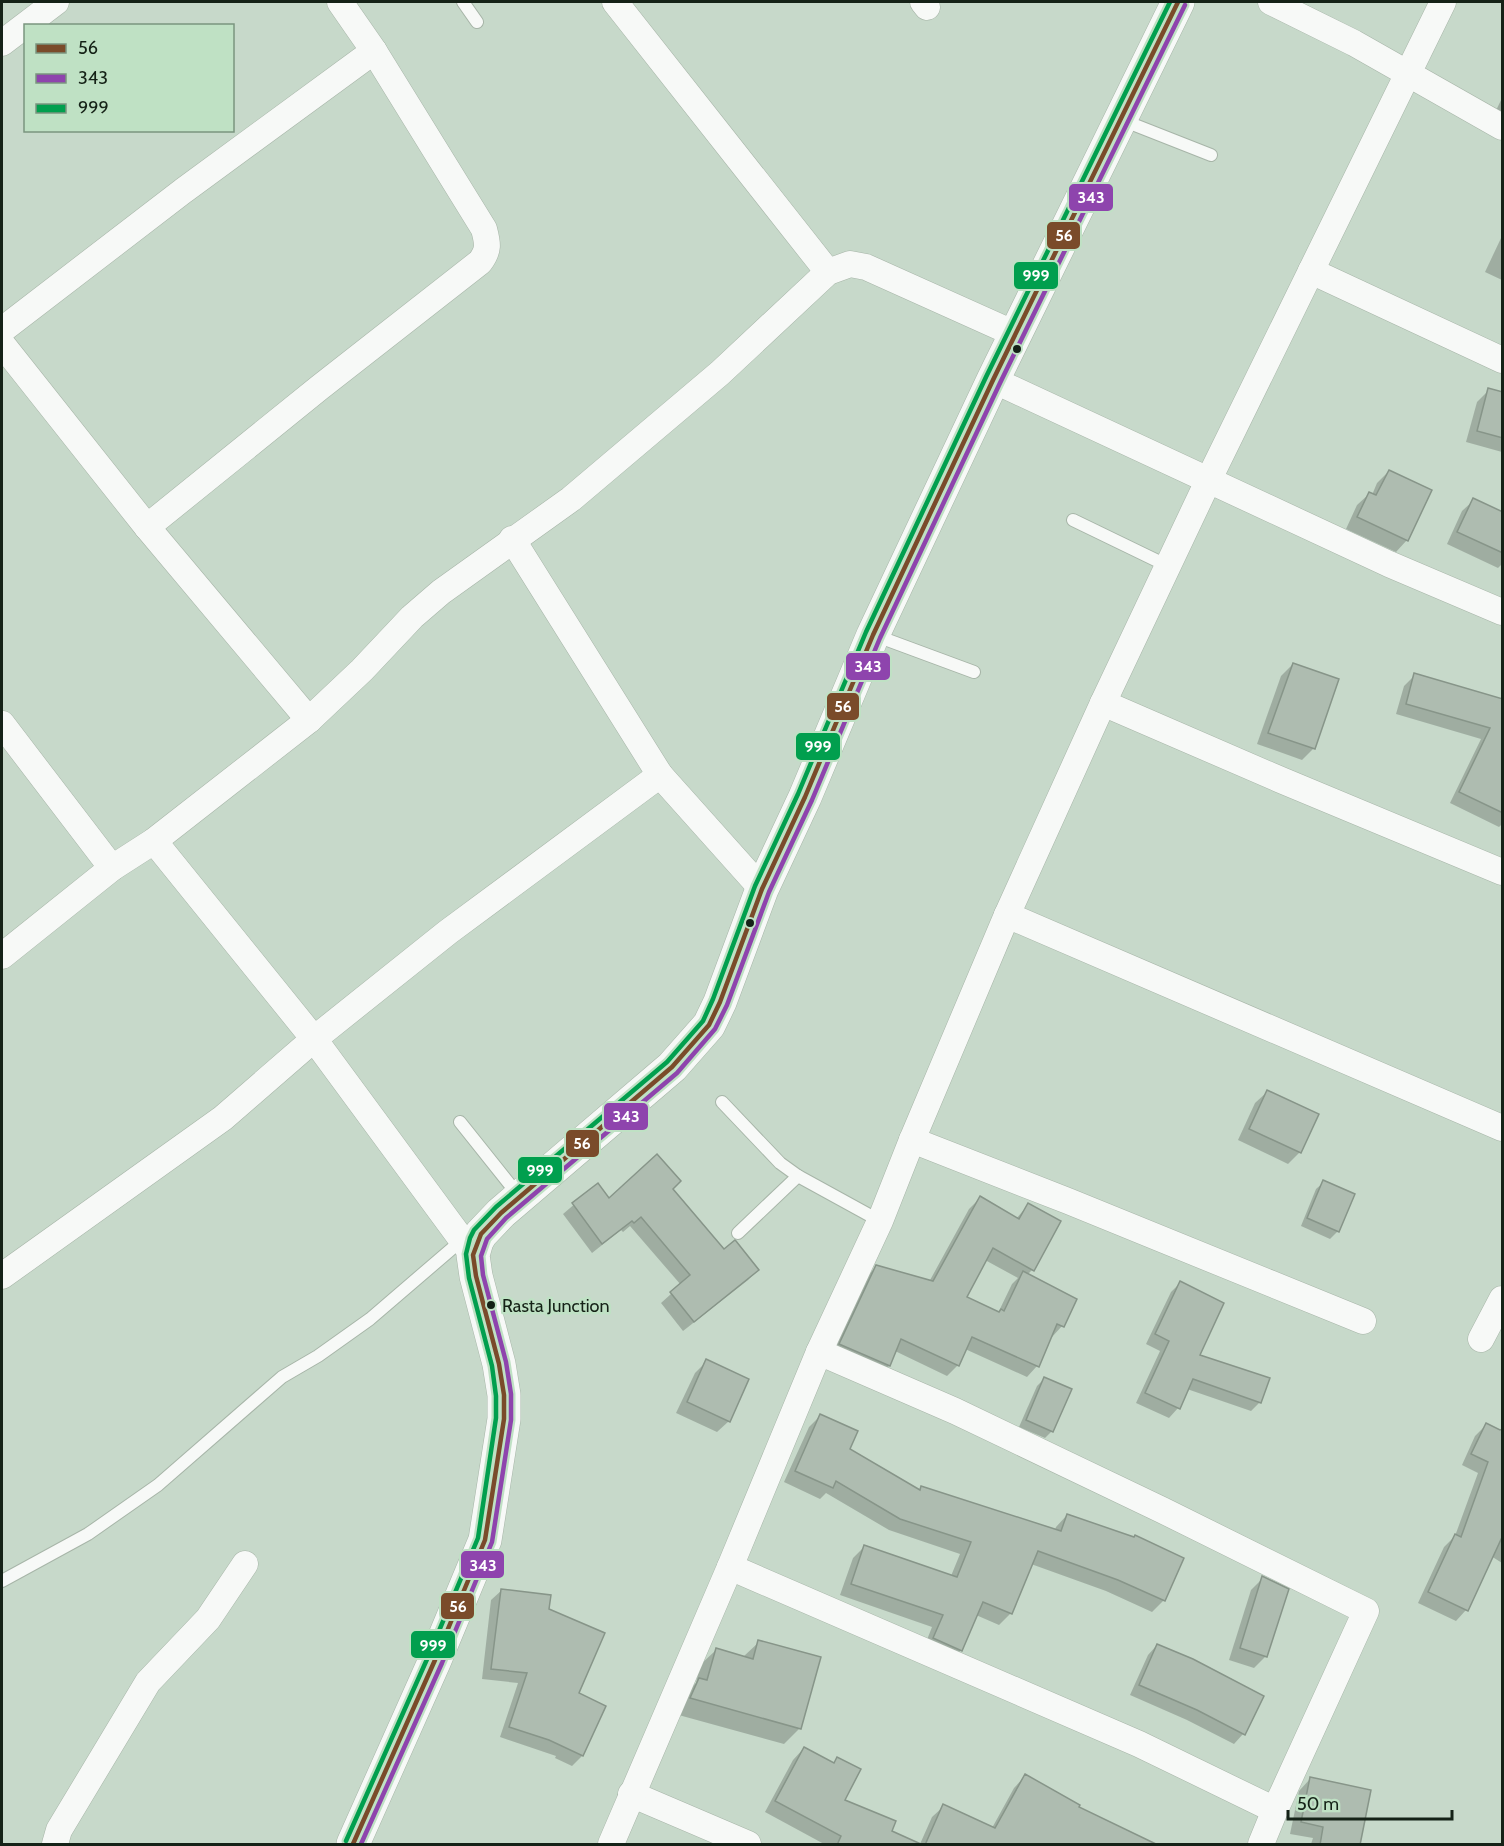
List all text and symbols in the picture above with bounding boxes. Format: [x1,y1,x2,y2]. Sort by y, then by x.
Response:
legend [24,24,234,132]
text: 56 [78,37,98,59]
text: 343 [78,67,108,89]
text: 999 [78,97,109,119]
line badge: 343 [1068,183,1114,212]
text: 343 [1077,188,1105,207]
line badge: 56 [1046,221,1081,250]
text: 56 [1055,226,1073,245]
line badge: 999 [1013,261,1059,290]
text: 999 [1023,266,1049,285]
unlabelled marker [1011,343,1023,355]
line badge: 343 [845,652,891,681]
text: 343 [854,657,882,676]
line badge: 56 [826,692,860,721]
text: 56 [834,697,852,716]
line badge: 999 [795,732,841,761]
text: 999 [805,737,831,756]
unlabelled marker [744,917,756,929]
line badge: 343 [603,1102,649,1131]
text: 343 [612,1107,640,1126]
line badge: 56 [565,1129,600,1158]
text: 56 [573,1134,591,1153]
line badge: 999 [517,1156,563,1184]
text: 999 [527,1161,553,1180]
place label: Rasta Junction [502,1295,610,1317]
marker: Rasta Junction [485,1299,497,1311]
line badge: 343 [460,1550,505,1579]
text: 343 [469,1556,497,1575]
line badge: 56 [440,1592,475,1620]
text: 56 [449,1597,467,1616]
line badge: 999 [410,1630,456,1659]
text: 999 [420,1636,446,1655]
scale bar [1288,1783,1452,1821]
text: 50 m [1297,1793,1339,1815]

